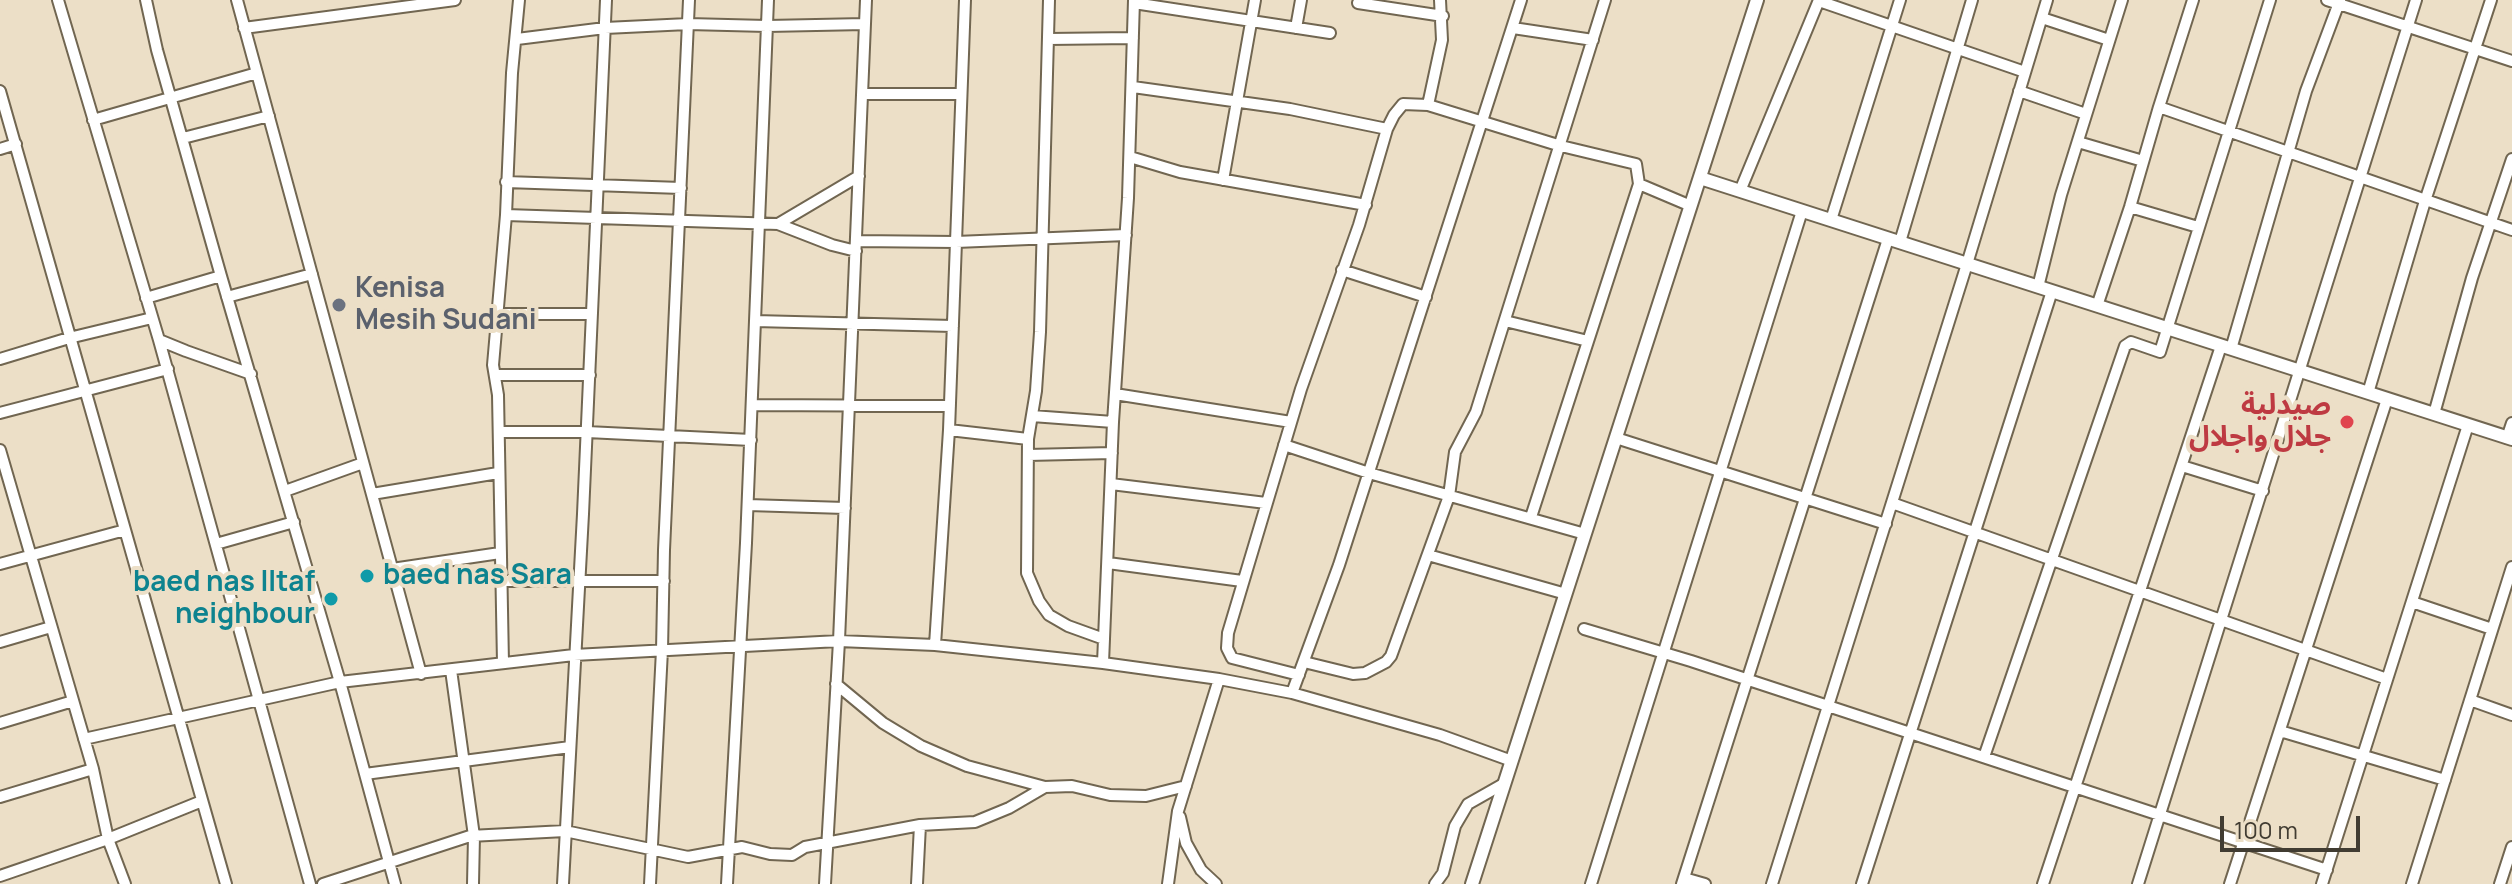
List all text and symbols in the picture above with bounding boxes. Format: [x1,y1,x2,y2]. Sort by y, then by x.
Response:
place label: Kenisa Mesih Sudani [355,272,537,338]
marker: Kenisa Mesih Sudani [330,296,348,314]
place label: صيدلية جلال واجلال [2189,389,2331,455]
marker: صيدلية جلال واجلال [2338,413,2356,431]
place label: baed nas Sara [383,559,572,593]
place label: baed nas Iltaf neighbour [133,566,315,632]
marker: baed nas Sara [358,567,376,585]
marker: baed nas Iltaf neighbour [322,590,340,608]
scale bar [2224,800,2364,850]
text: 100 m [2234,813,2298,846]

